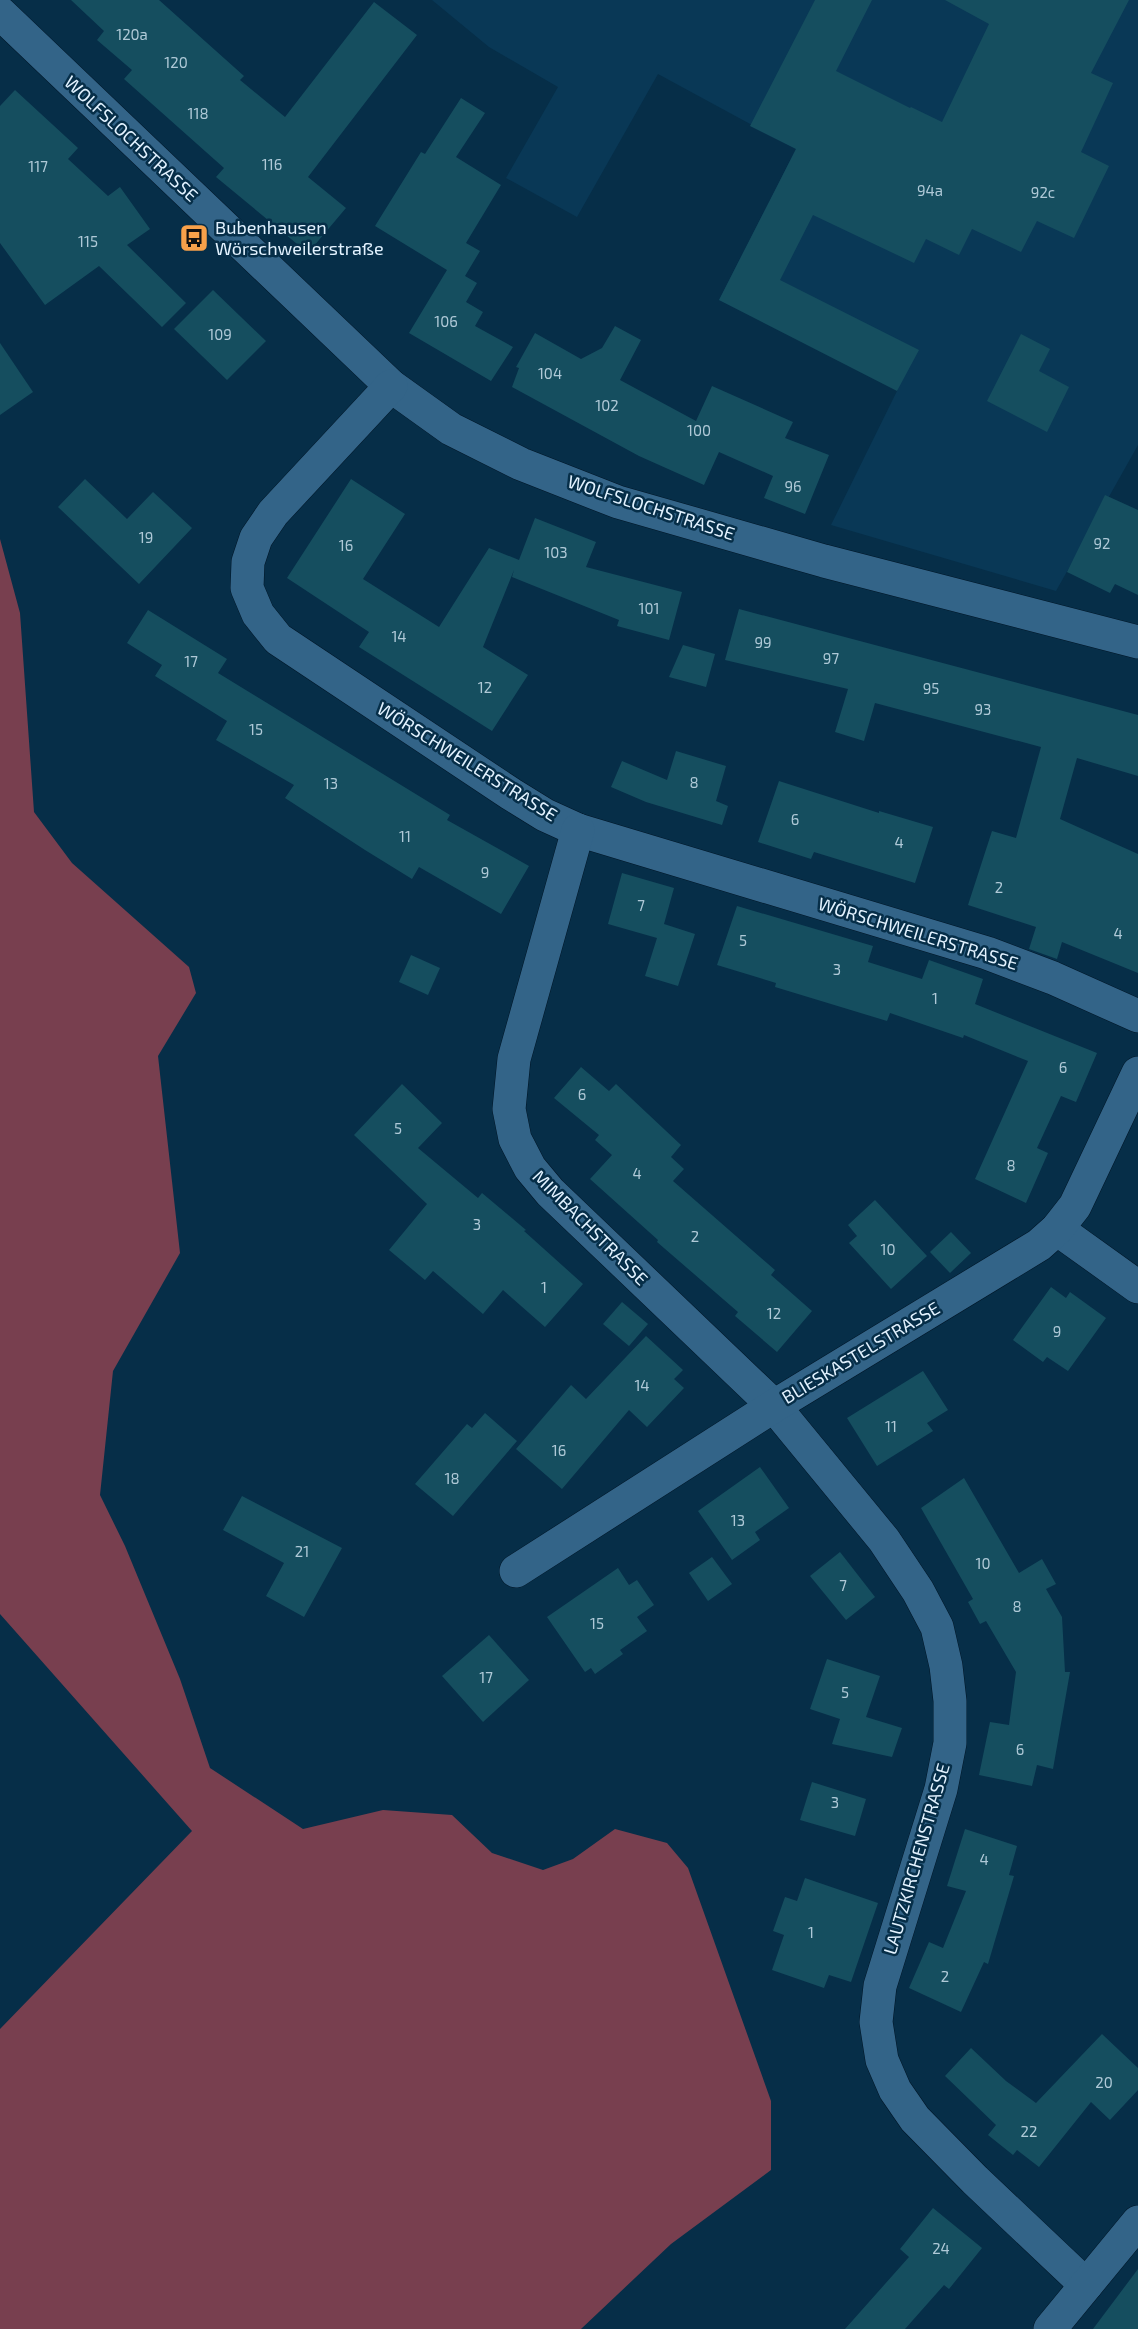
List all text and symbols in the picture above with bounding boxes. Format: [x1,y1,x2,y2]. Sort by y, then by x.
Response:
house number: 120a [116,25,148,43]
house number: 120 [164,53,188,71]
street label: WOLFSLOCHSTRASSE [60,71,203,206]
house number: 118 [187,104,209,122]
house number: 116 [262,155,282,173]
house number: 117 [28,157,48,175]
house number: 94a [917,181,943,199]
house number: 92c [1031,183,1055,201]
place label: Bubenhausen Wörschweilerstraße [215,216,384,259]
bus stop icon: Bubenhausen Wörschweilerstraße [178,222,210,254]
house number: 115 [78,232,98,250]
house number: 106 [434,312,458,330]
house number: 109 [208,325,232,343]
house number: 104 [538,364,562,382]
house number: 102 [595,396,619,414]
house number: 100 [687,421,711,439]
street label: WOLFSLOCHSTRASSE [565,470,738,544]
house number: 96 [784,477,802,495]
house number: 19 [139,528,153,546]
house number: 92 [1093,534,1111,552]
house number: 16 [339,536,353,554]
house number: 103 [544,543,568,561]
house number: 101 [639,599,660,617]
house number: 14 [391,627,407,645]
house number: 99 [754,633,772,651]
house number: 97 [823,649,839,667]
house number: 17 [184,652,198,670]
house number: 12 [478,678,492,696]
house number: 95 [923,679,939,697]
street label: WÖRSCHWEILERSTRASSE [373,697,562,826]
house number: 93 [975,700,991,718]
house number: 15 [249,720,263,738]
house number: 8 [689,773,699,791]
house number: 13 [324,774,338,792]
house number: 6 [791,810,799,828]
house number: 11 [399,827,411,845]
house number: 4 [894,833,904,851]
house number: 9 [481,863,489,881]
house number: 2 [995,878,1003,896]
street label: WÖRSCHWEILERSTRASSE [816,892,1021,974]
house number: 7 [637,896,645,914]
house number: 4 [1113,924,1123,942]
house number: 5 [739,931,747,949]
house number: 3 [833,960,841,978]
house number: 1 [932,989,938,1007]
house number: 6 [1059,1058,1067,1076]
house number: 6 [578,1085,586,1103]
house number: 5 [394,1119,402,1137]
house number: 8 [1006,1156,1016,1174]
house number: 4 [632,1164,642,1182]
street label: MIMBACHSTRASSE [528,1165,653,1290]
house number: 3 [473,1215,481,1233]
house number: 2 [691,1227,699,1245]
house number: 10 [880,1240,896,1258]
house number: 1 [541,1278,547,1296]
street label: BLIESKASTELSTRASSE [778,1296,943,1408]
house number: 12 [767,1304,781,1322]
house number: 9 [1053,1322,1061,1340]
house number: 14 [634,1376,650,1394]
house number: 11 [885,1417,897,1435]
house number: 16 [552,1441,566,1459]
house number: 18 [444,1469,460,1487]
house number: 13 [731,1511,745,1529]
house number: 21 [295,1542,309,1560]
house number: 10 [975,1554,991,1572]
house number: 7 [839,1576,847,1594]
house number: 8 [1012,1597,1022,1615]
house number: 15 [590,1614,604,1632]
house number: 17 [479,1668,493,1686]
house number: 5 [841,1683,849,1701]
house number: 6 [1016,1740,1024,1758]
street label: LAUTZKIRCHENSTRASSE [878,1761,954,1957]
house number: 3 [831,1793,839,1811]
house number: 4 [979,1850,989,1868]
house number: 1 [808,1923,814,1941]
house number: 2 [941,1967,949,1985]
house number: 20 [1095,2073,1113,2091]
house number: 22 [1021,2122,1037,2140]
house number: 24 [932,2239,950,2257]

